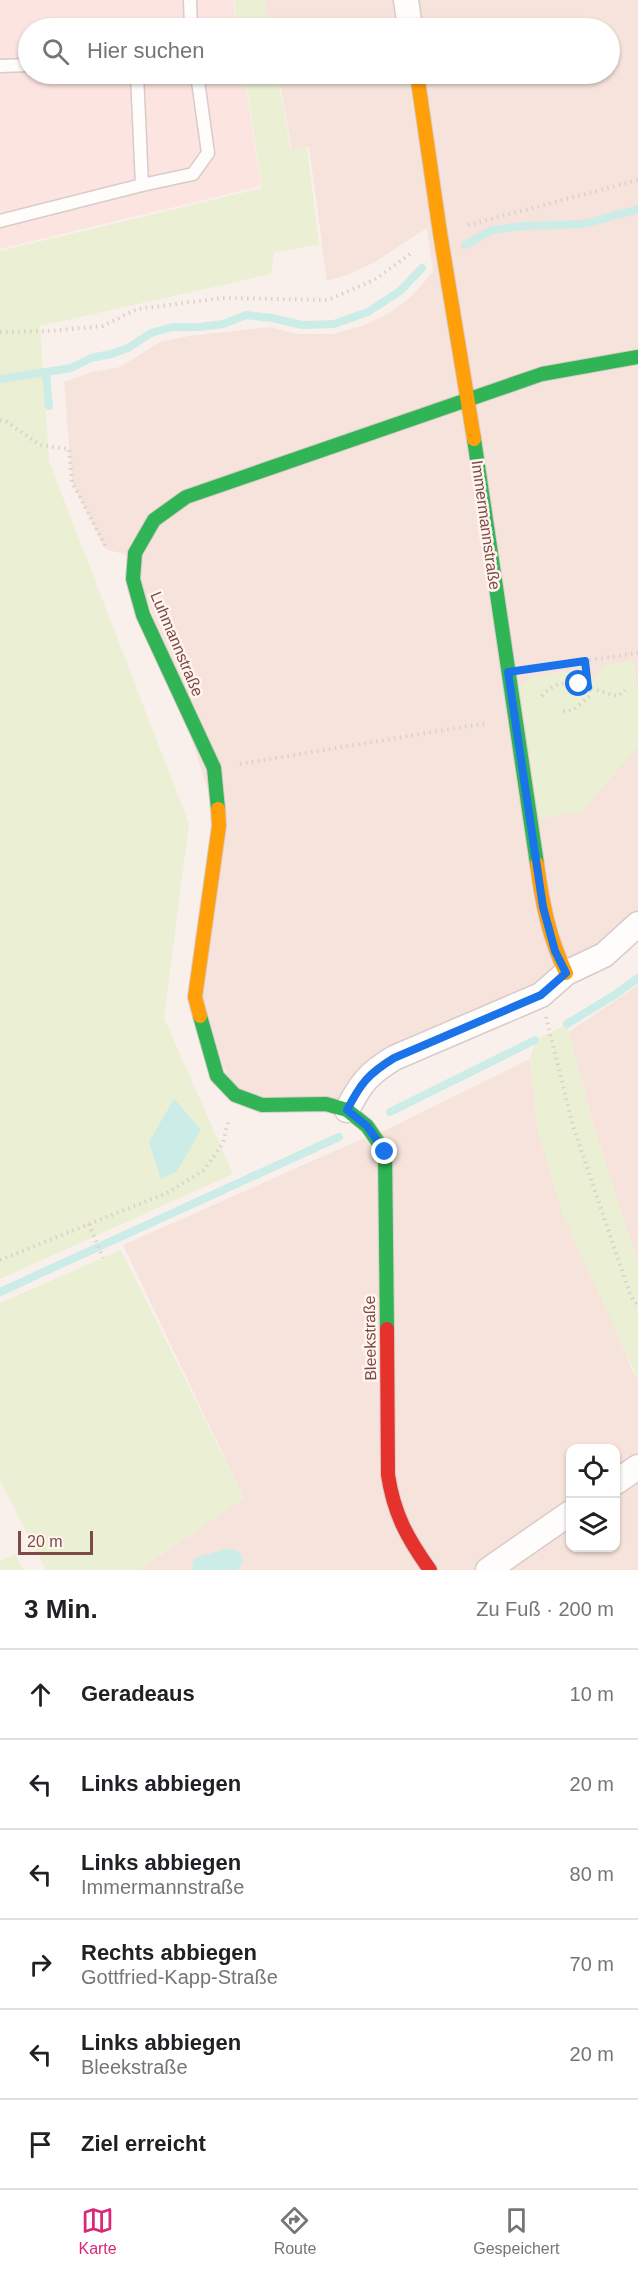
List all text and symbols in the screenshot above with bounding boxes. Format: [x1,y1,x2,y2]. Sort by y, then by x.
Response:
search box [18,18,620,84]
icon: search [39,35,72,68]
text: Hier suchen [87,38,204,63]
street label: Immermannstraße [468,459,504,591]
street label: Luhmannstraße [147,589,207,699]
route start [565,670,591,696]
route end [371,1138,397,1164]
street label: Bleekstraße [361,1295,379,1381]
map controls [566,1444,620,1552]
button: locate [566,1444,620,1498]
button: layers [566,1498,620,1552]
scale bar [18,1528,93,1556]
text: 20 m [27,1533,63,1550]
text: 3 Min. [24,1594,98,1624]
text: Zu Fuß · 200 m [476,1598,614,1620]
icon: ahead [24,1678,57,1711]
text: Geradeaus [81,1681,195,1706]
text: 10 m [570,1683,614,1705]
icon: left [24,1768,57,1801]
text: Links abbiegen [81,1771,241,1796]
text: 20 m [570,1773,614,1795]
text: Links abbiegen [81,1850,241,1875]
icon: left [24,1858,57,1891]
text: 80 m [570,1863,614,1885]
text: Immermannstraße [81,1876,244,1898]
text: Rechts abbiegen [81,1940,257,1965]
icon: right [24,1948,57,1981]
text: 70 m [570,1953,614,1975]
text: Gottfried-Kapp-Straße [81,1966,278,1988]
text: Links abbiegen [81,2030,241,2055]
icon: left [24,2038,57,2071]
text: 20 m [570,2043,614,2065]
text: Bleekstraße [81,2056,188,2078]
icon: arrive [24,2128,57,2161]
text: Ziel erreicht [81,2131,206,2156]
tab: Karte [78,2204,117,2258]
tab: Route [274,2204,316,2258]
tab: Gespeichert [473,2204,560,2258]

